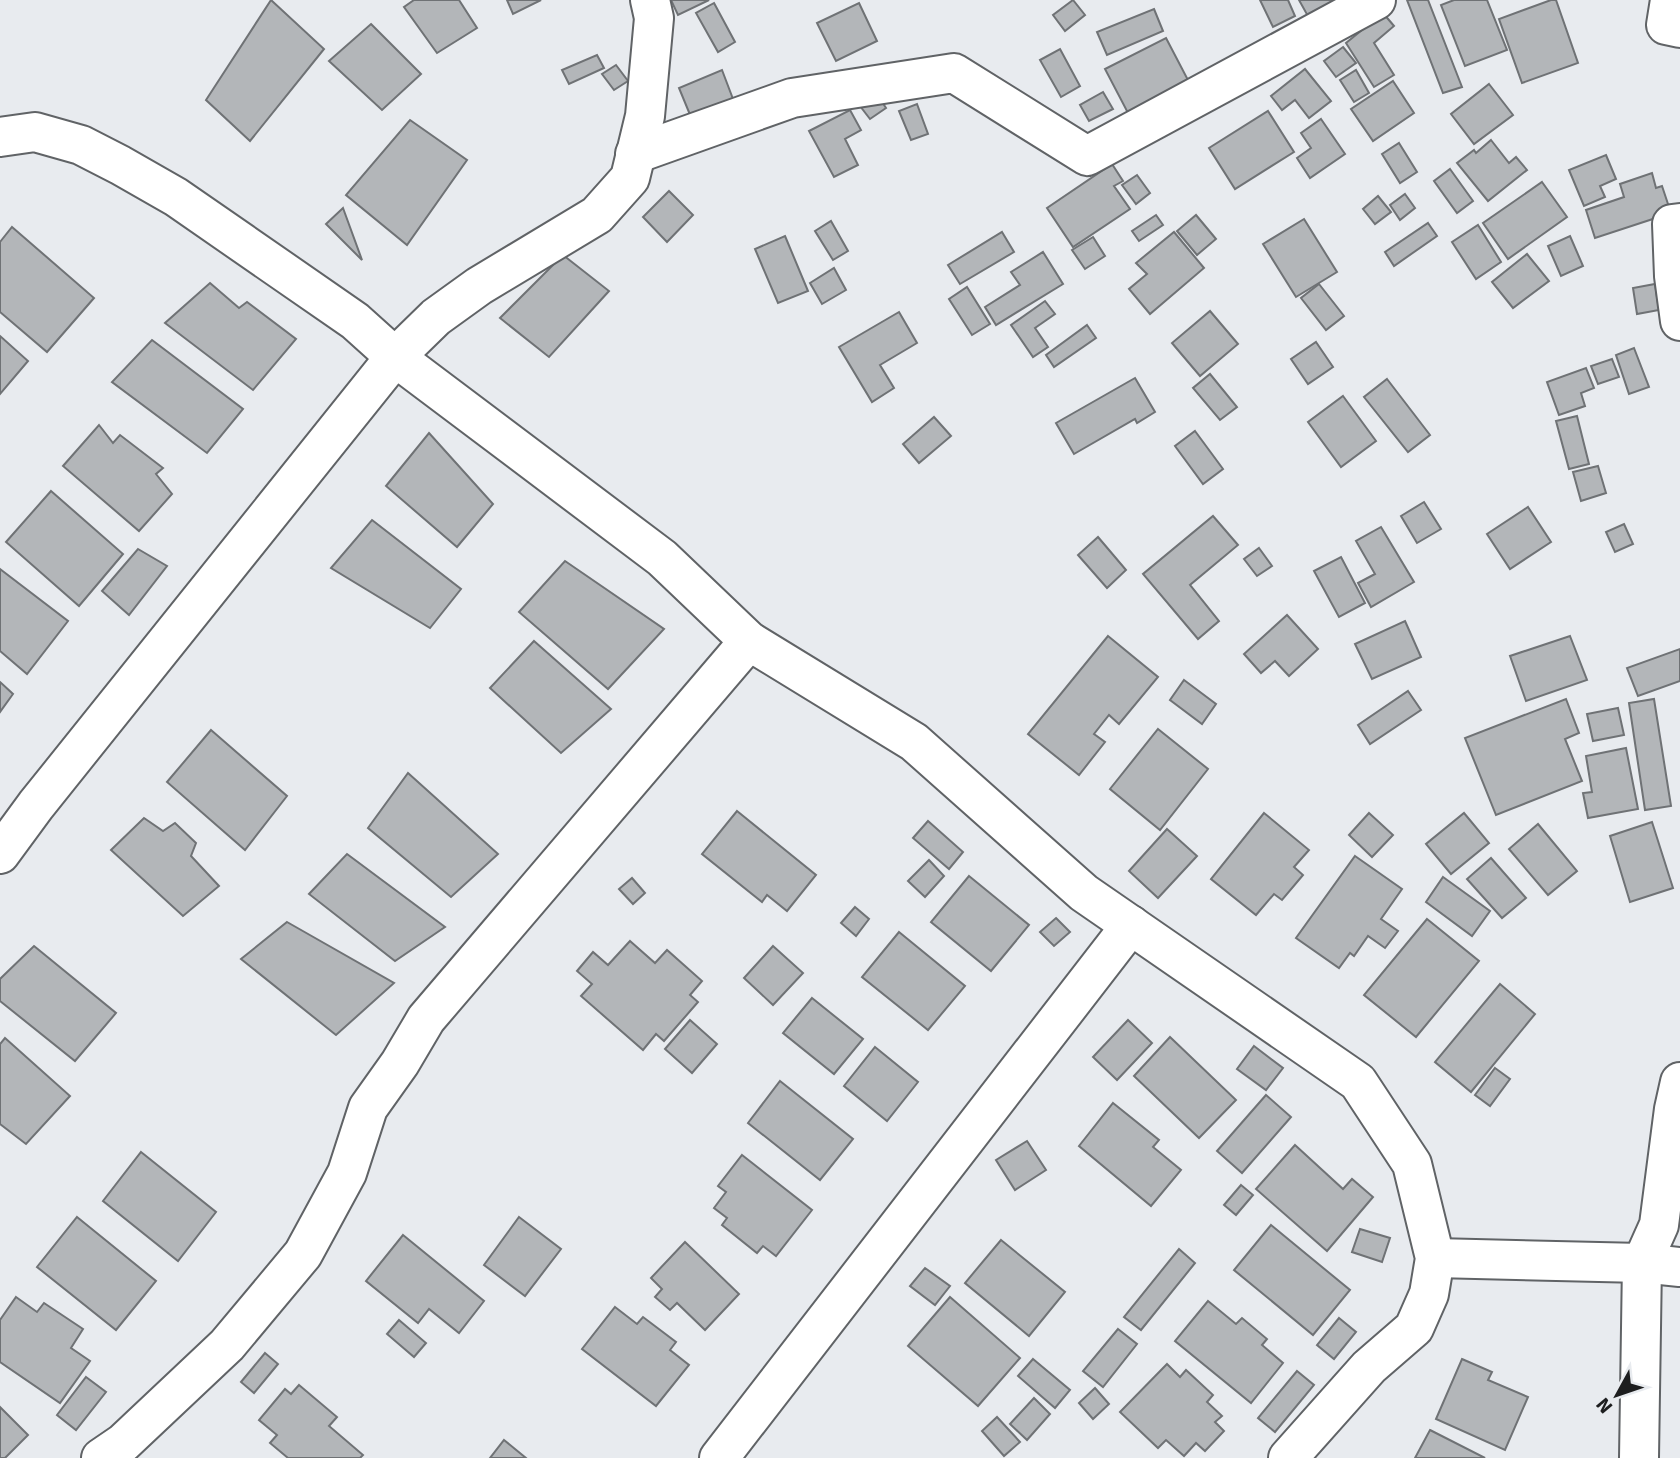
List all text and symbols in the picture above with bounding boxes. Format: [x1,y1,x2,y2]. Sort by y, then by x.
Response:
north arrow [1582,1360,1652,1430]
text: N [1591,1393,1618,1418]

